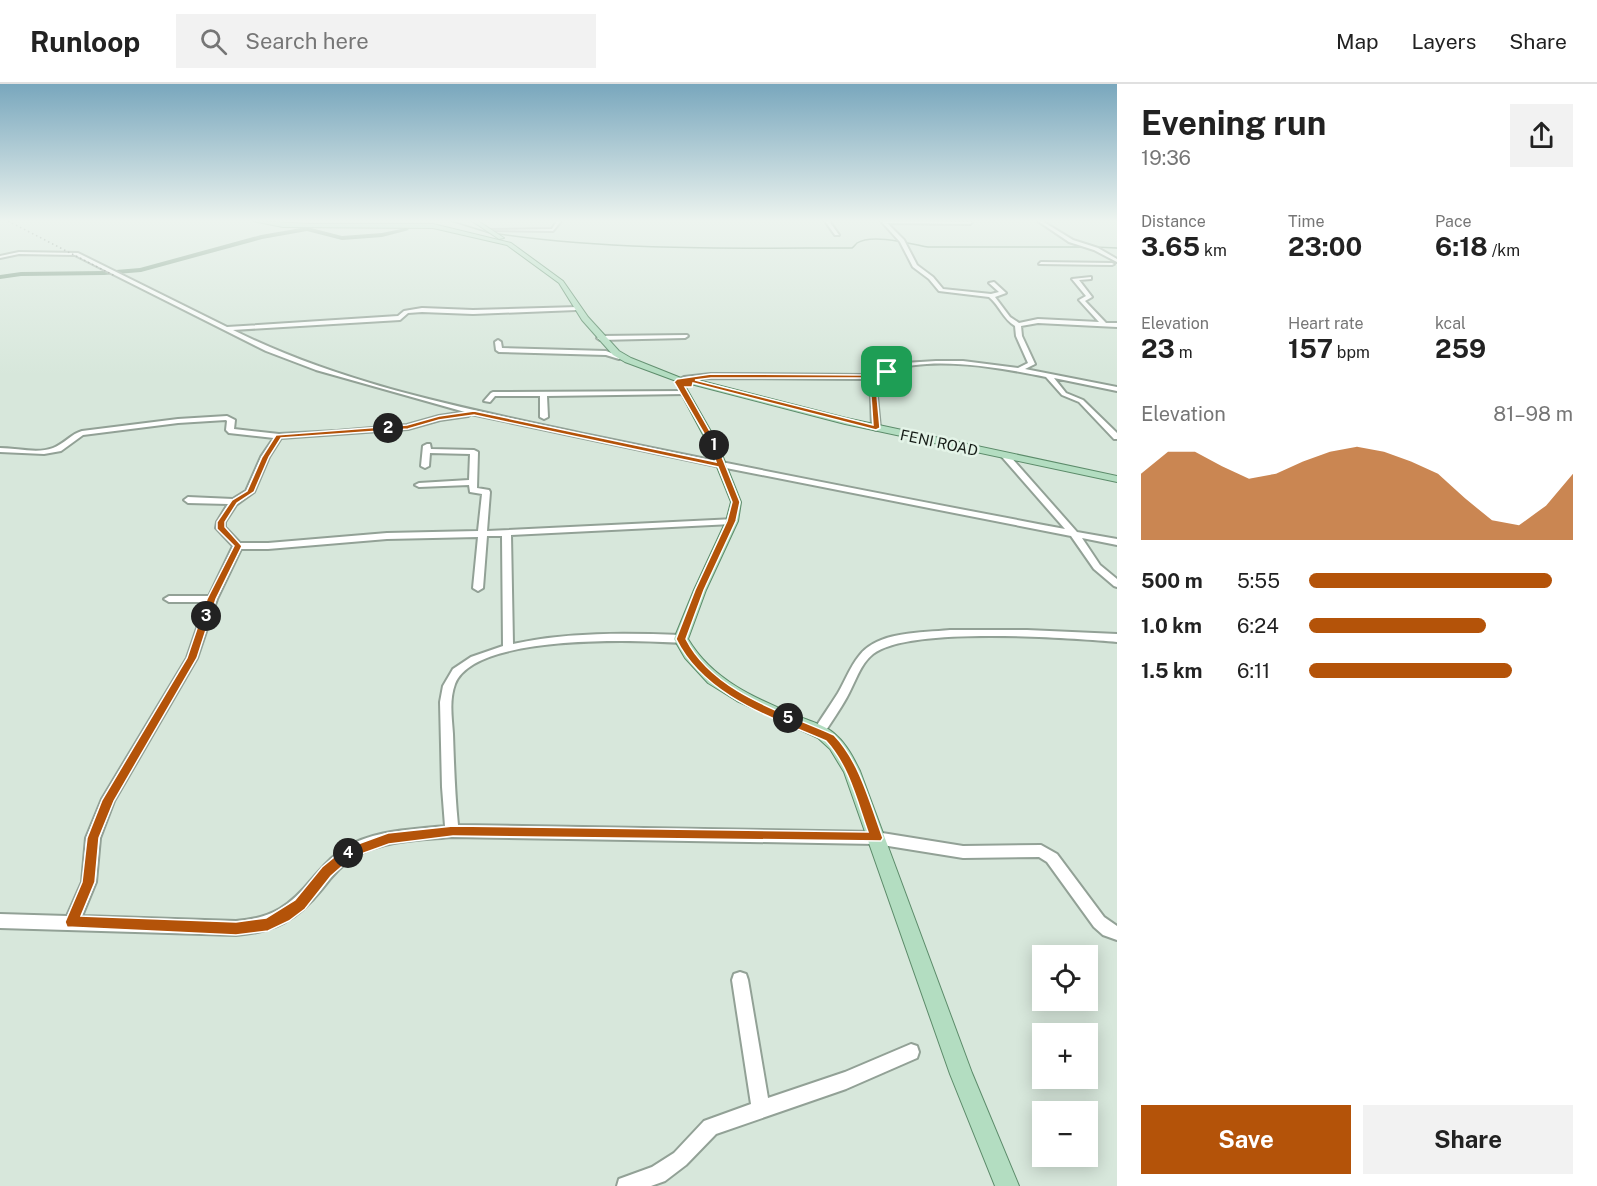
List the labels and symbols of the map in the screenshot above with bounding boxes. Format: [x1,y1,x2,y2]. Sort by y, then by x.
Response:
pin [861,346,912,397]
pin: 2 [373,413,403,443]
street label: FENI ROAD [899,426,980,459]
pin: 1 [699,430,729,460]
pin: 3 [191,601,221,631]
pin: 5 [773,703,803,733]
pin: 4 [333,838,363,868]

